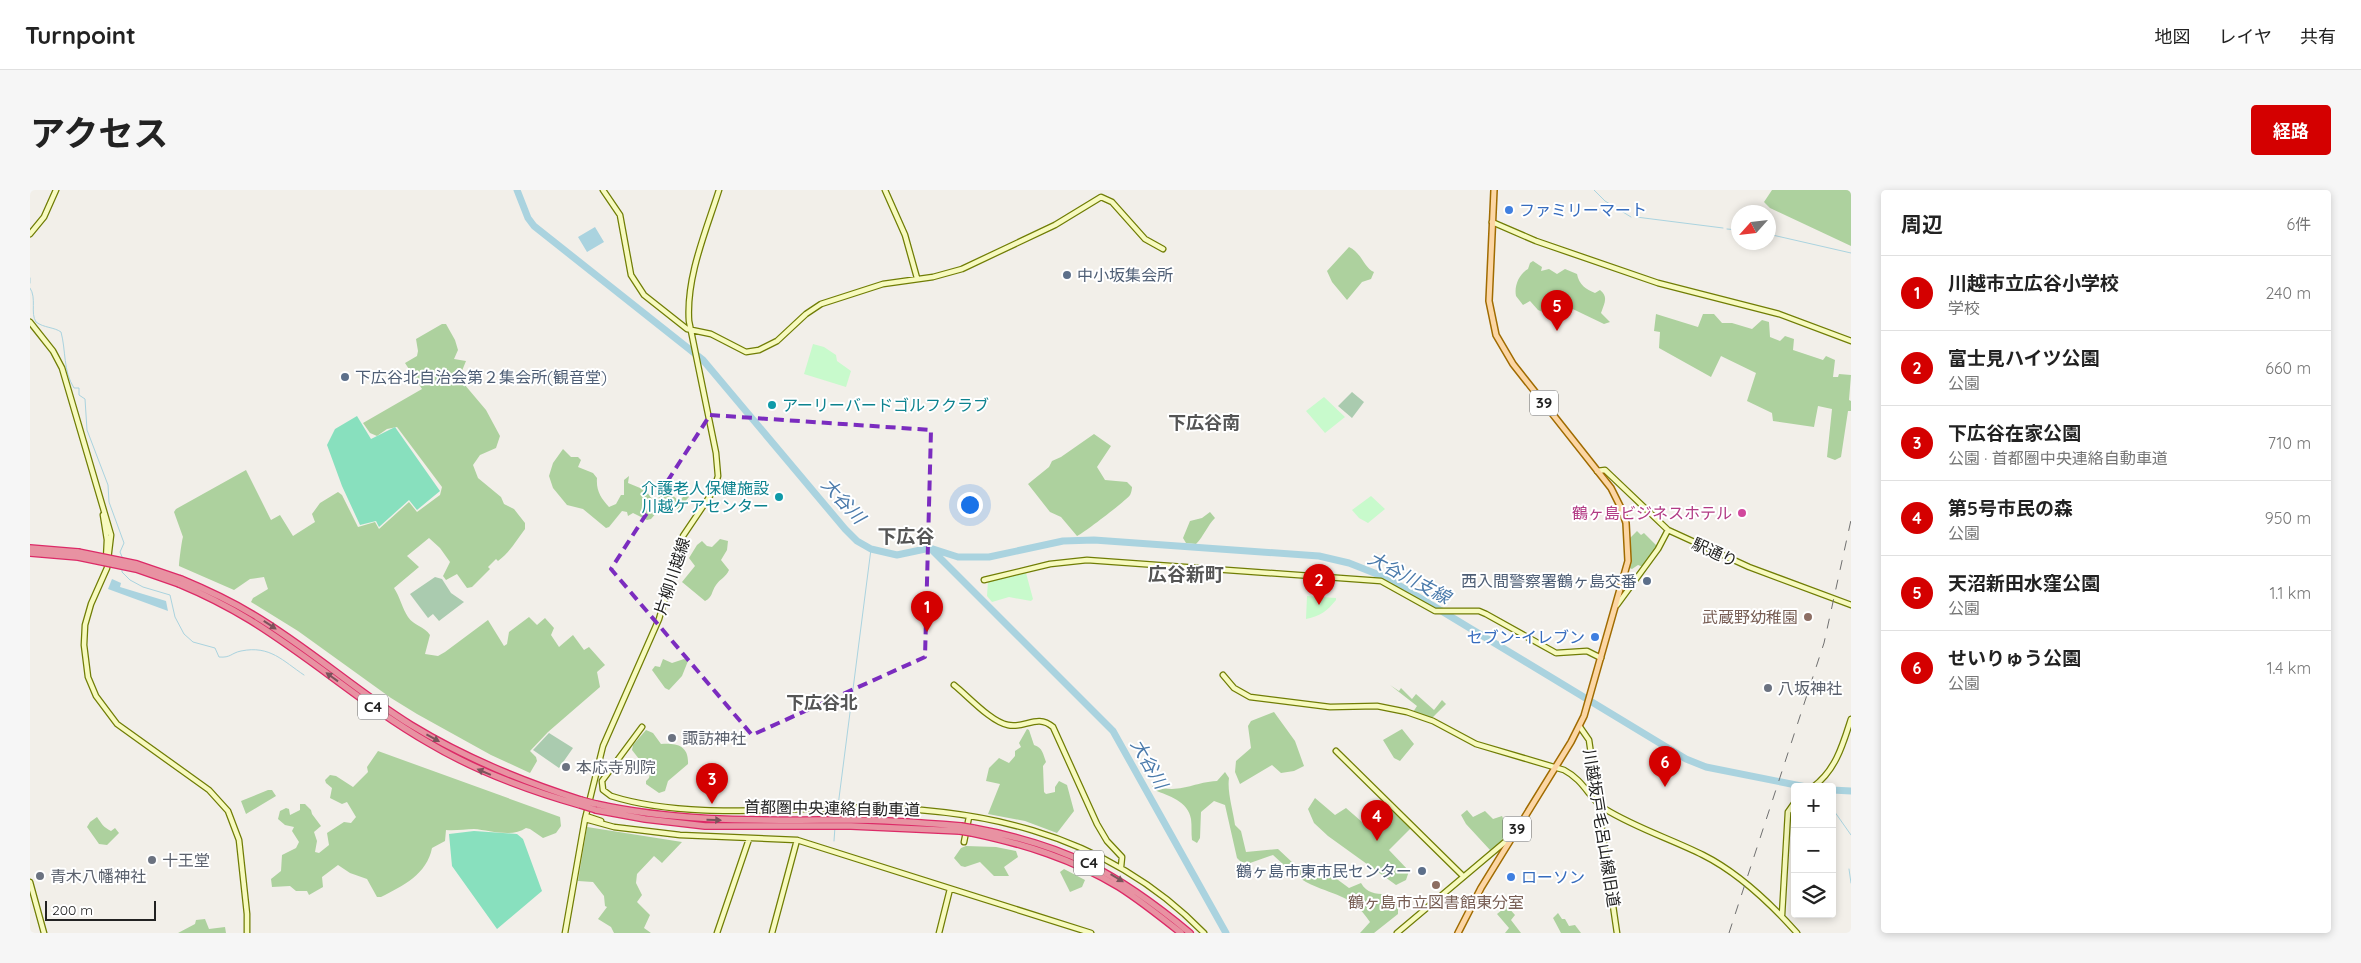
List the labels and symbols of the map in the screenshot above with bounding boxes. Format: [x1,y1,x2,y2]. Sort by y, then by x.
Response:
place label: ファミリーマート [1519,200,1647,220]
marker: ファミリーマート [1503,204,1515,216]
north arrow [1731,205,1776,250]
place label: 中小坂集会所 [1077,265,1173,285]
marker: 中小坂集会所 [1061,269,1073,281]
pin: 5 [1541,290,1573,331]
place label: 下広谷北自治会第２集会所(観音堂) [355,367,607,387]
marker: 下広谷北自治会第２集会所(観音堂) [339,371,351,383]
road number: 39 [1530,390,1558,416]
place label: アーリーバードゴルフクラブ [782,395,989,415]
marker: アーリーバードゴルフクラブ [766,399,778,411]
district label: 下広谷南 [1168,411,1240,434]
water label: 大谷川 [817,473,872,530]
place label: 介護老人保健施設 川越ケアセンター [641,478,769,516]
marker: 介護老人保健施設 川越ケアセンター [773,491,785,503]
your location [957,492,983,518]
place label: 鶴ヶ島ビジネスホテル [1572,503,1732,523]
marker: 鶴ヶ島ビジネスホテル [1736,507,1748,519]
district label: 下広谷 [877,524,935,548]
street label: 駅通り [1689,533,1741,571]
street label: 片柳川越線 [650,535,694,617]
water label: 大谷川支線 [1364,546,1456,610]
district label: 広谷新町 [1148,562,1224,586]
pin: 2 [1303,564,1335,605]
place label: 西入間警察署鶴ヶ島交番 [1461,571,1637,591]
marker: 西入間警察署鶴ヶ島交番 [1641,575,1653,587]
pin: 1 [911,591,943,632]
place label: 武蔵野幼稚園 [1702,607,1798,627]
marker: 武蔵野幼稚園 [1802,611,1814,623]
one-way arrow [264,621,277,630]
place label: セブン-イレブン [1467,627,1585,647]
marker: セブン-イレブン [1589,631,1601,643]
one-way arrow [325,672,339,682]
place label: 八坂神社 [1778,678,1842,698]
marker: 八坂神社 [1762,682,1774,694]
district label: 下広谷北 [786,691,858,714]
road number: C4 [358,694,388,720]
place label: 諏訪神社 [682,728,746,748]
marker: 諏訪神社 [666,732,678,744]
one-way arrow [426,733,439,742]
water label: 大谷川 [1126,735,1174,795]
pin: 6 [1649,746,1681,787]
street label: 川越坂戸毛呂山線旧道 [1580,747,1624,909]
place label: 本応寺別院 [576,757,656,777]
marker: 本応寺別院 [560,761,572,773]
pin: 3 [696,763,728,804]
one-way arrow [477,767,492,775]
street label: 首都圏中央連絡自動車道 [744,796,920,820]
pin: 4 [1361,800,1393,841]
one-way arrow [706,816,722,824]
road number: 39 [1503,816,1531,842]
place label: 十王堂 [162,850,210,870]
road number: C4 [1074,850,1104,876]
marker: 十王堂 [146,854,158,866]
place label: 鶴ヶ島市東市民センター [1236,861,1412,881]
marker: 鶴ヶ島市東市民センター [1416,865,1428,877]
place label: 青木八幡神社 [50,866,146,886]
place label: ローソン [1521,867,1585,887]
marker: 青木八幡神社 [34,870,46,882]
marker: ローソン [1505,871,1517,883]
one-way arrow [1111,874,1124,883]
marker: 鶴ヶ島市立図書館東分室 [1430,879,1442,891]
place label: 鶴ヶ島市立図書館東分室 [1348,892,1524,912]
scale bar [45,898,156,921]

